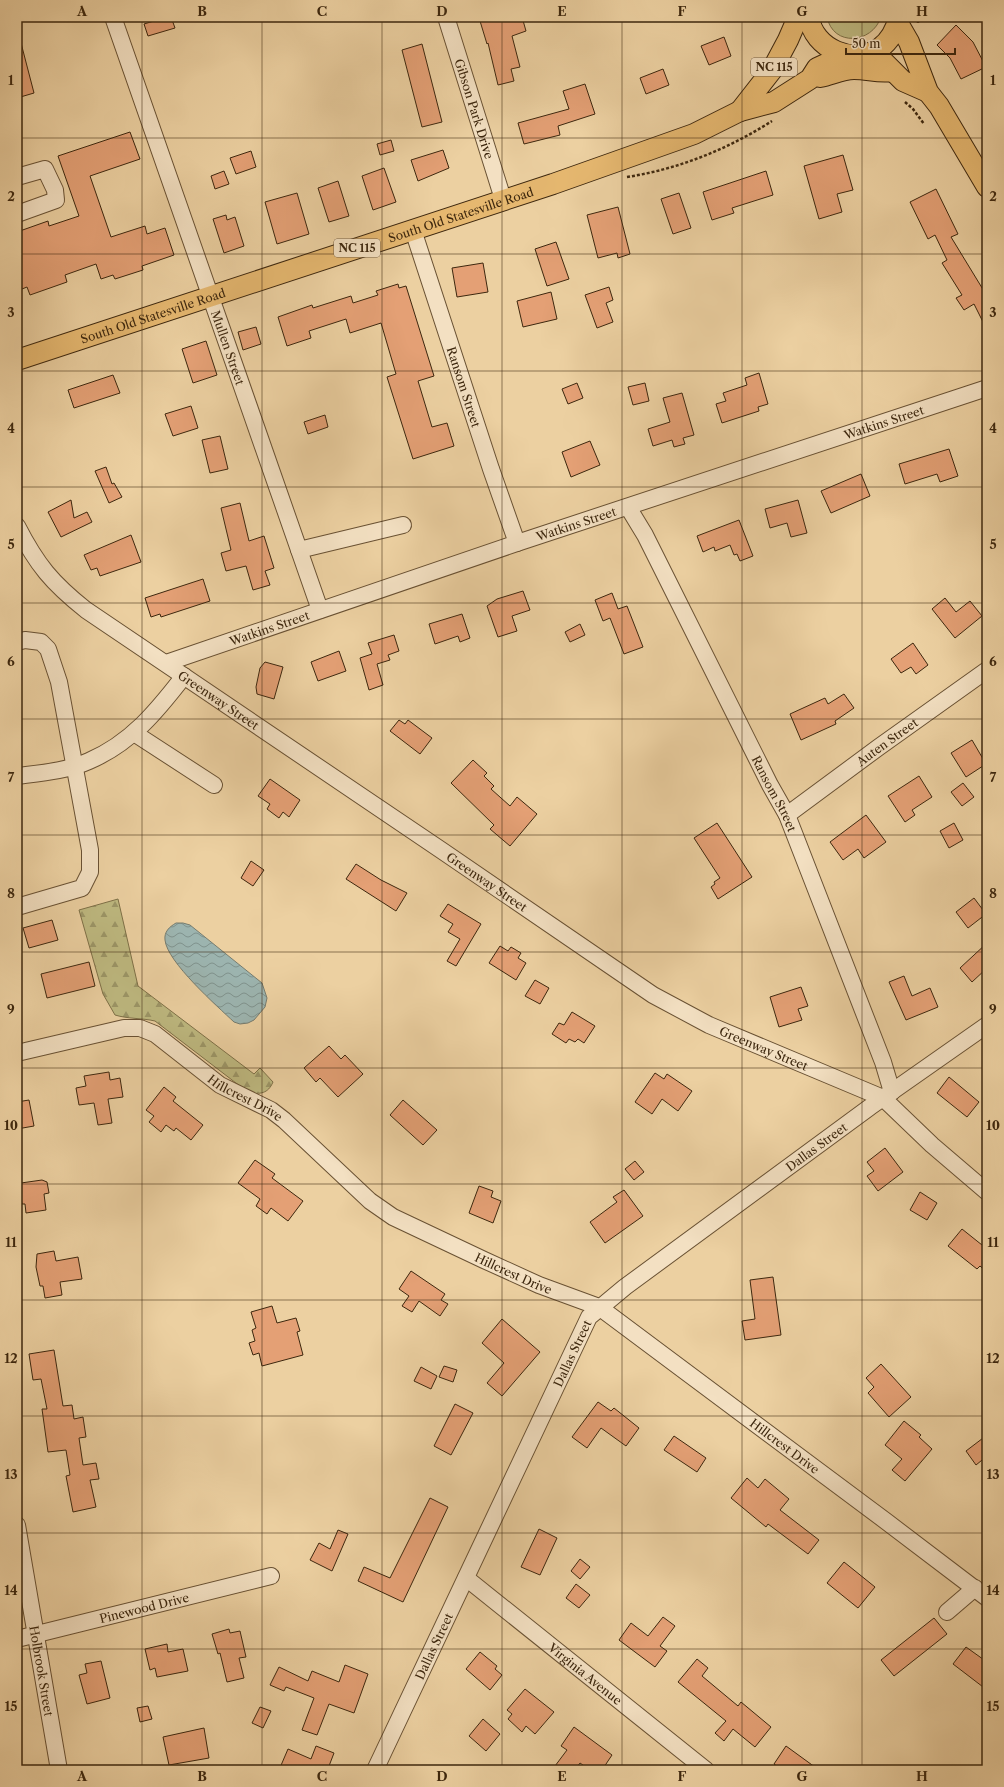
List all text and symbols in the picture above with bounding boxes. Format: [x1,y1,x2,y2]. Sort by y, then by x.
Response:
text: A [76,3,88,19]
text: B [197,3,207,19]
text: C [317,3,327,19]
text: D [436,3,448,19]
text: E [557,3,567,19]
text: F [678,3,687,19]
text: G [796,3,808,19]
text: H [916,3,928,19]
scale bar [846,30,955,56]
text: 50 m [852,36,881,51]
street label: Gibson Park Drive [452,57,498,161]
road number: NC 115 [751,58,797,76]
text: 1 [8,72,14,88]
text: 1 [990,72,996,88]
street label: South Old Statesville Road [386,183,536,245]
text: 2 [7,188,15,204]
text: 2 [989,188,997,204]
road number: NC 115 [334,239,380,257]
street label: South Old Statesville Road [78,284,228,346]
text: 3 [7,304,15,320]
text: 3 [989,304,997,320]
street label: Mullen Street [208,308,249,387]
street label: Ransom Street [444,345,485,430]
street label: Watkins Street [841,402,926,443]
text: 4 [7,420,15,436]
text: 4 [989,420,997,436]
street label: Watkins Street [533,503,619,544]
text: 5 [7,536,15,552]
text: 5 [989,536,997,552]
street label: Watkins Street [226,607,312,649]
text: 6 [7,653,15,669]
text: 6 [989,653,997,669]
street label: Greenway Street [175,667,263,733]
street label: Auten Street [853,714,921,769]
street label: Ransom Street [749,753,800,834]
text: 7 [8,769,15,785]
text: 7 [990,769,997,785]
street label: Greenway Street [444,849,531,915]
text: 8 [7,885,15,901]
text: 8 [989,885,997,901]
text: 9 [7,1001,15,1017]
text: 9 [989,1001,997,1017]
street label: Greenway Street [717,1023,811,1073]
street label: Hillcrest Drive [205,1071,286,1124]
text: 10 [4,1117,18,1133]
text: 10 [986,1117,1000,1133]
street label: Dallas Street [783,1119,850,1174]
text: 11 [5,1234,17,1250]
text: 11 [987,1234,999,1250]
street label: Hillcrest Drive [473,1249,554,1297]
street label: Dallas Street [550,1317,594,1389]
text: 12 [4,1350,18,1366]
text: 12 [986,1350,1000,1366]
street label: Hillcrest Drive [747,1415,823,1477]
text: 13 [4,1466,18,1482]
text: 13 [986,1466,1000,1482]
text: 14 [4,1582,18,1598]
text: 14 [986,1582,1000,1598]
street label: Pinewood Drive [98,1589,191,1626]
street label: Dallas Street [411,1610,456,1682]
street label: Holbrook Street [27,1624,57,1718]
street label: Virginia Avenue [545,1639,626,1708]
text: 15 [4,1698,18,1714]
text: 15 [986,1698,1000,1714]
text: A [76,1768,88,1784]
text: B [197,1768,207,1784]
text: C [317,1768,327,1784]
text: D [436,1768,448,1784]
text: E [557,1768,567,1784]
text: F [678,1768,687,1784]
text: G [796,1768,808,1784]
text: H [916,1768,928,1784]

